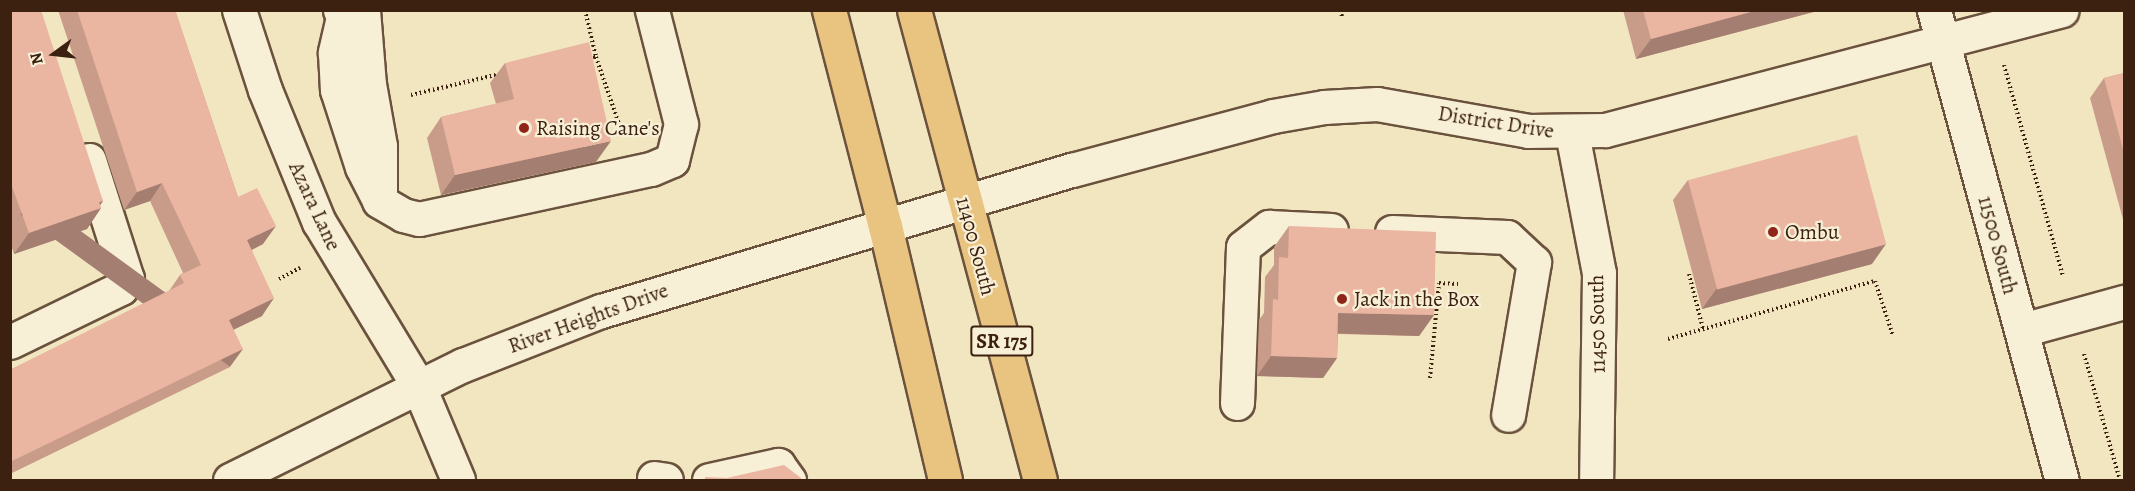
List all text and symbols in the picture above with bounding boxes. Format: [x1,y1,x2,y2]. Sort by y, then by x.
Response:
north arrow [24,24,84,84]
text: N [24,50,49,67]
street label: District Drive [1436,100,1556,144]
place label: Raising Cane's [536,115,660,141]
marker: Raising Cane's [517,121,531,135]
street label: Azara Lane [284,158,346,254]
street label: 11500 South [1973,193,2023,297]
street label: 11400 South [951,194,1001,298]
place label: Ombu [1785,219,1839,245]
marker: Ombu [1766,225,1780,239]
street label: 11450 South [1584,274,1610,374]
street label: River Heights Drive [505,277,671,359]
place label: Jack in the Box [1354,286,1479,312]
marker: Jack in the Box [1335,292,1349,306]
road number: SR 175 [969,324,1035,358]

